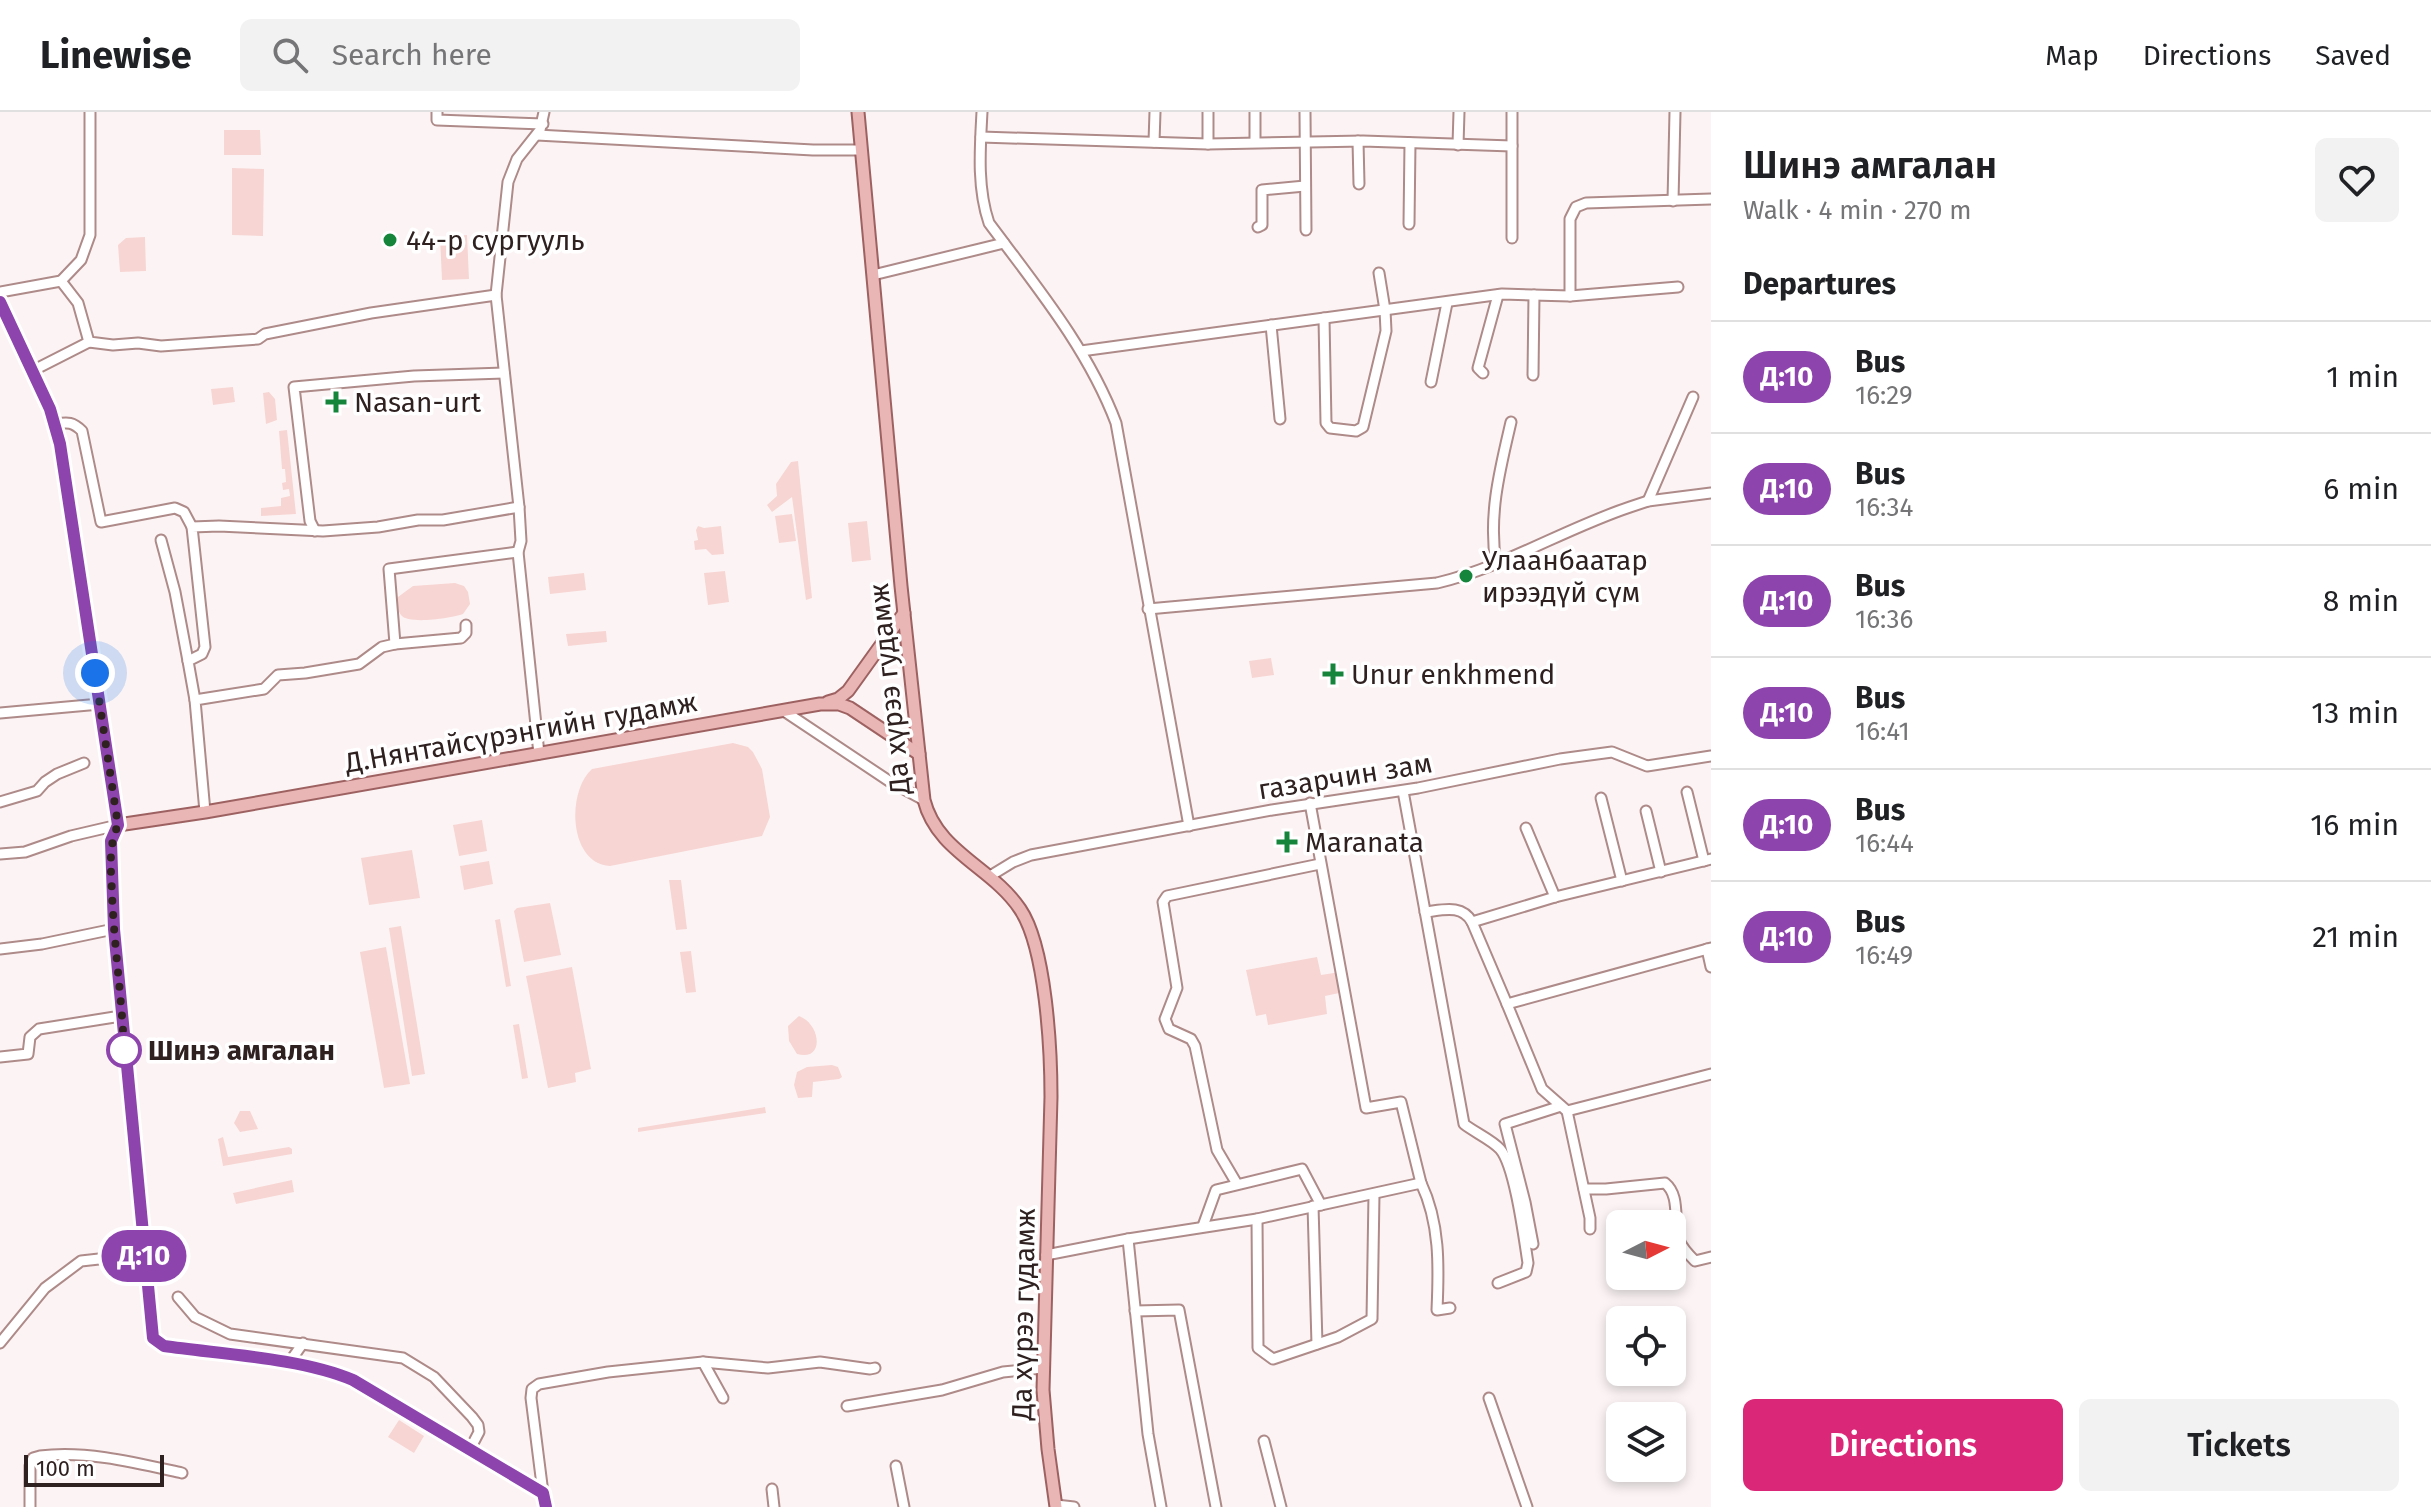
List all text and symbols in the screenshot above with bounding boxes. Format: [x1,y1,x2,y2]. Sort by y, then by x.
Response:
search box [240,19,800,91]
text: Linewise [40,32,192,78]
icon: search [268,33,312,77]
text: Search here [332,37,492,73]
text: Map [2045,39,2099,72]
text: Directions [2143,39,2271,72]
text: Saved [2315,39,2391,72]
button: heart [2315,138,2399,222]
text: Шинэ амгалан [1743,142,1997,188]
text: Walk · 4 min · 270 m [1743,195,1972,226]
place label: 44-р сургууль [406,224,585,257]
marker: 44-р сургууль [381,231,399,249]
text: Departures [1743,266,1896,302]
text: Bus [1855,344,1905,380]
text: 1 min [2326,359,2399,395]
text: Д:10 [1760,360,1814,393]
text: 16:29 [1855,380,1913,411]
place label: Nasan-urt [354,386,482,419]
marker: Nasan-urt [325,391,347,413]
text: Bus [1855,456,1905,492]
text: 6 min [2323,471,2399,507]
text: Д:10 [1760,472,1814,505]
text: 16:34 [1855,492,1913,523]
place label: Улаанбаатар ирээдүй сүм [1482,544,1648,609]
marker: Улаанбаатар ирээдүй сүм [1457,567,1475,585]
text: Bus [1855,568,1905,604]
street label: Да хүрээ гудамж [862,582,917,797]
text: 8 min [2323,583,2399,619]
text: Д:10 [1760,584,1814,617]
text: 16:36 [1855,604,1913,635]
your location [75,653,115,693]
place label: Unur enkhmend [1351,658,1555,691]
marker: Unur enkhmend [1322,663,1344,685]
text: Bus [1855,680,1905,716]
street label: Д.Нянтайсүрэнгийн гудамж [342,685,700,780]
text: 13 min [2311,695,2399,731]
text: Д:10 [1760,696,1814,729]
text: 16:41 [1855,716,1910,747]
street label: газарчин зам [1256,746,1434,807]
text: Bus [1855,792,1905,828]
text: 16 min [2310,807,2399,843]
text: Д:10 [1760,808,1814,841]
place label: Maranata [1305,826,1424,859]
text: 16:44 [1855,828,1914,859]
marker: Maranata [1276,831,1298,853]
text: Bus [1855,904,1905,940]
text: 21 min [2312,919,2399,955]
text: Д:10 [1760,920,1814,953]
text: 16:49 [1855,940,1913,971]
marker: Шинэ амгалан [107,1033,141,1067]
place label: Шинэ амгалан [148,1034,335,1067]
street label: Да хүрээ гудамж [1005,1208,1042,1421]
north arrow [1606,1210,1686,1290]
map controls [1606,1210,1686,1482]
line badge: Д:10 [88,1230,200,1282]
text: Д:10 [117,1239,171,1272]
button: locate [1606,1306,1686,1386]
button: Directions [1743,1399,2063,1491]
button: Tickets [2079,1399,2399,1491]
button: layers [1606,1402,1686,1482]
scale bar [24,1451,164,1487]
text: 100 m [36,1455,95,1482]

